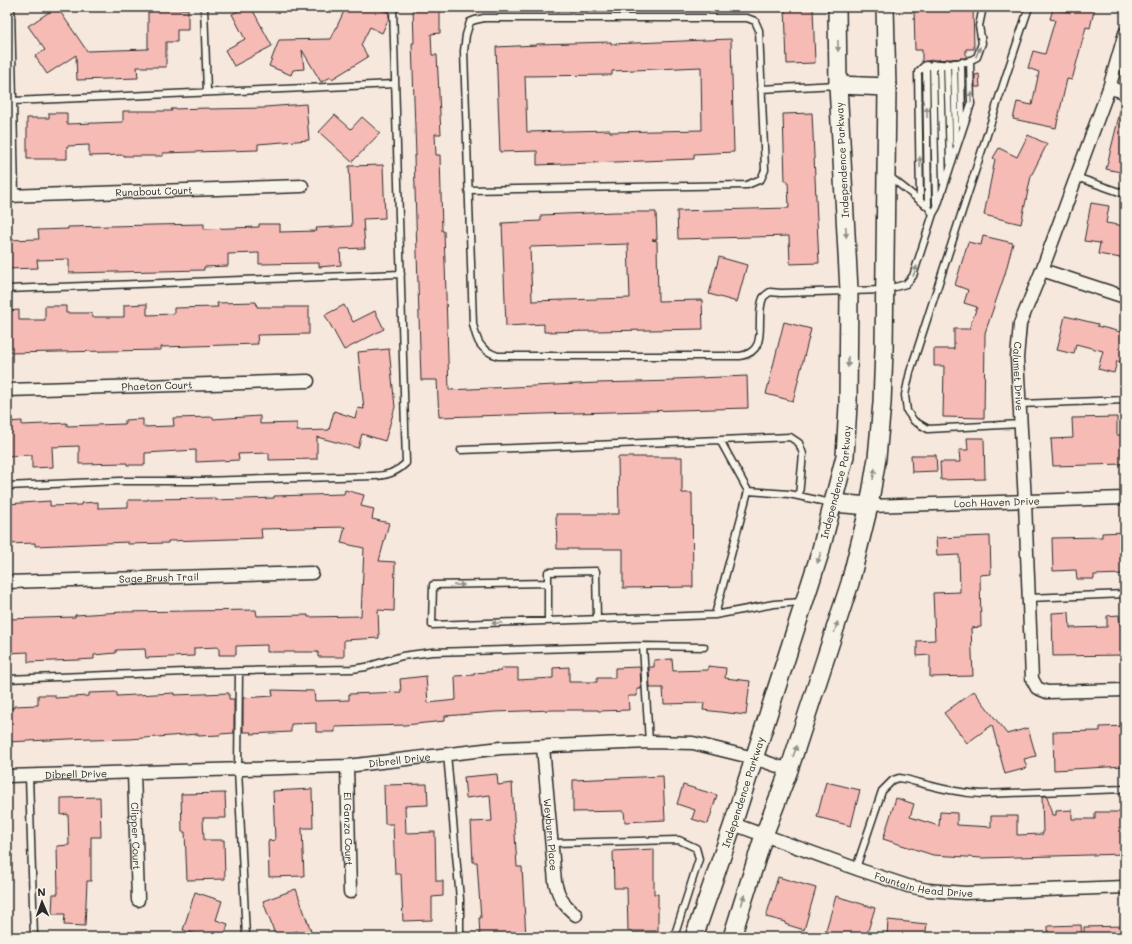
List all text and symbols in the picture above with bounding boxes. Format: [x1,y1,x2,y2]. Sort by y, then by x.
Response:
one-way arrow [835,40,841,53]
one-way arrow [976,45,982,57]
one-way arrow [968,90,974,103]
street label: Independence Parkway [832,102,852,218]
one-way arrow [924,105,930,118]
one-way arrow [917,155,923,168]
street label: Runabout Court [115,183,193,199]
one-way arrow [843,226,849,239]
one-way arrow [912,264,918,276]
street label: Calumet Drive [1010,341,1027,411]
one-way arrow [845,356,851,369]
street label: Phaeton Court [121,377,193,394]
street label: Independence Parkway [817,425,854,540]
one-way arrow [871,468,877,480]
street label: Loch Haven Drive [954,494,1040,510]
one-way arrow [815,553,821,565]
street label: Sage Brush Trail [119,569,199,586]
one-way arrow [453,582,466,588]
one-way arrow [490,620,503,626]
one-way arrow [833,621,839,633]
street label: Independence Parkway [718,735,768,849]
one-way arrow [792,744,798,756]
street label: Dibrell Drive [368,749,431,770]
street label: Dibrell Drive [45,766,107,782]
street label: El Ganza Court [341,792,356,866]
street label: Weyburn Place [541,798,561,872]
street label: Clipper Court [128,802,144,870]
street label: Fountain Head Drive [873,868,973,900]
north arrow [22,882,62,922]
text: N [37,884,46,899]
one-way arrow [740,893,746,905]

